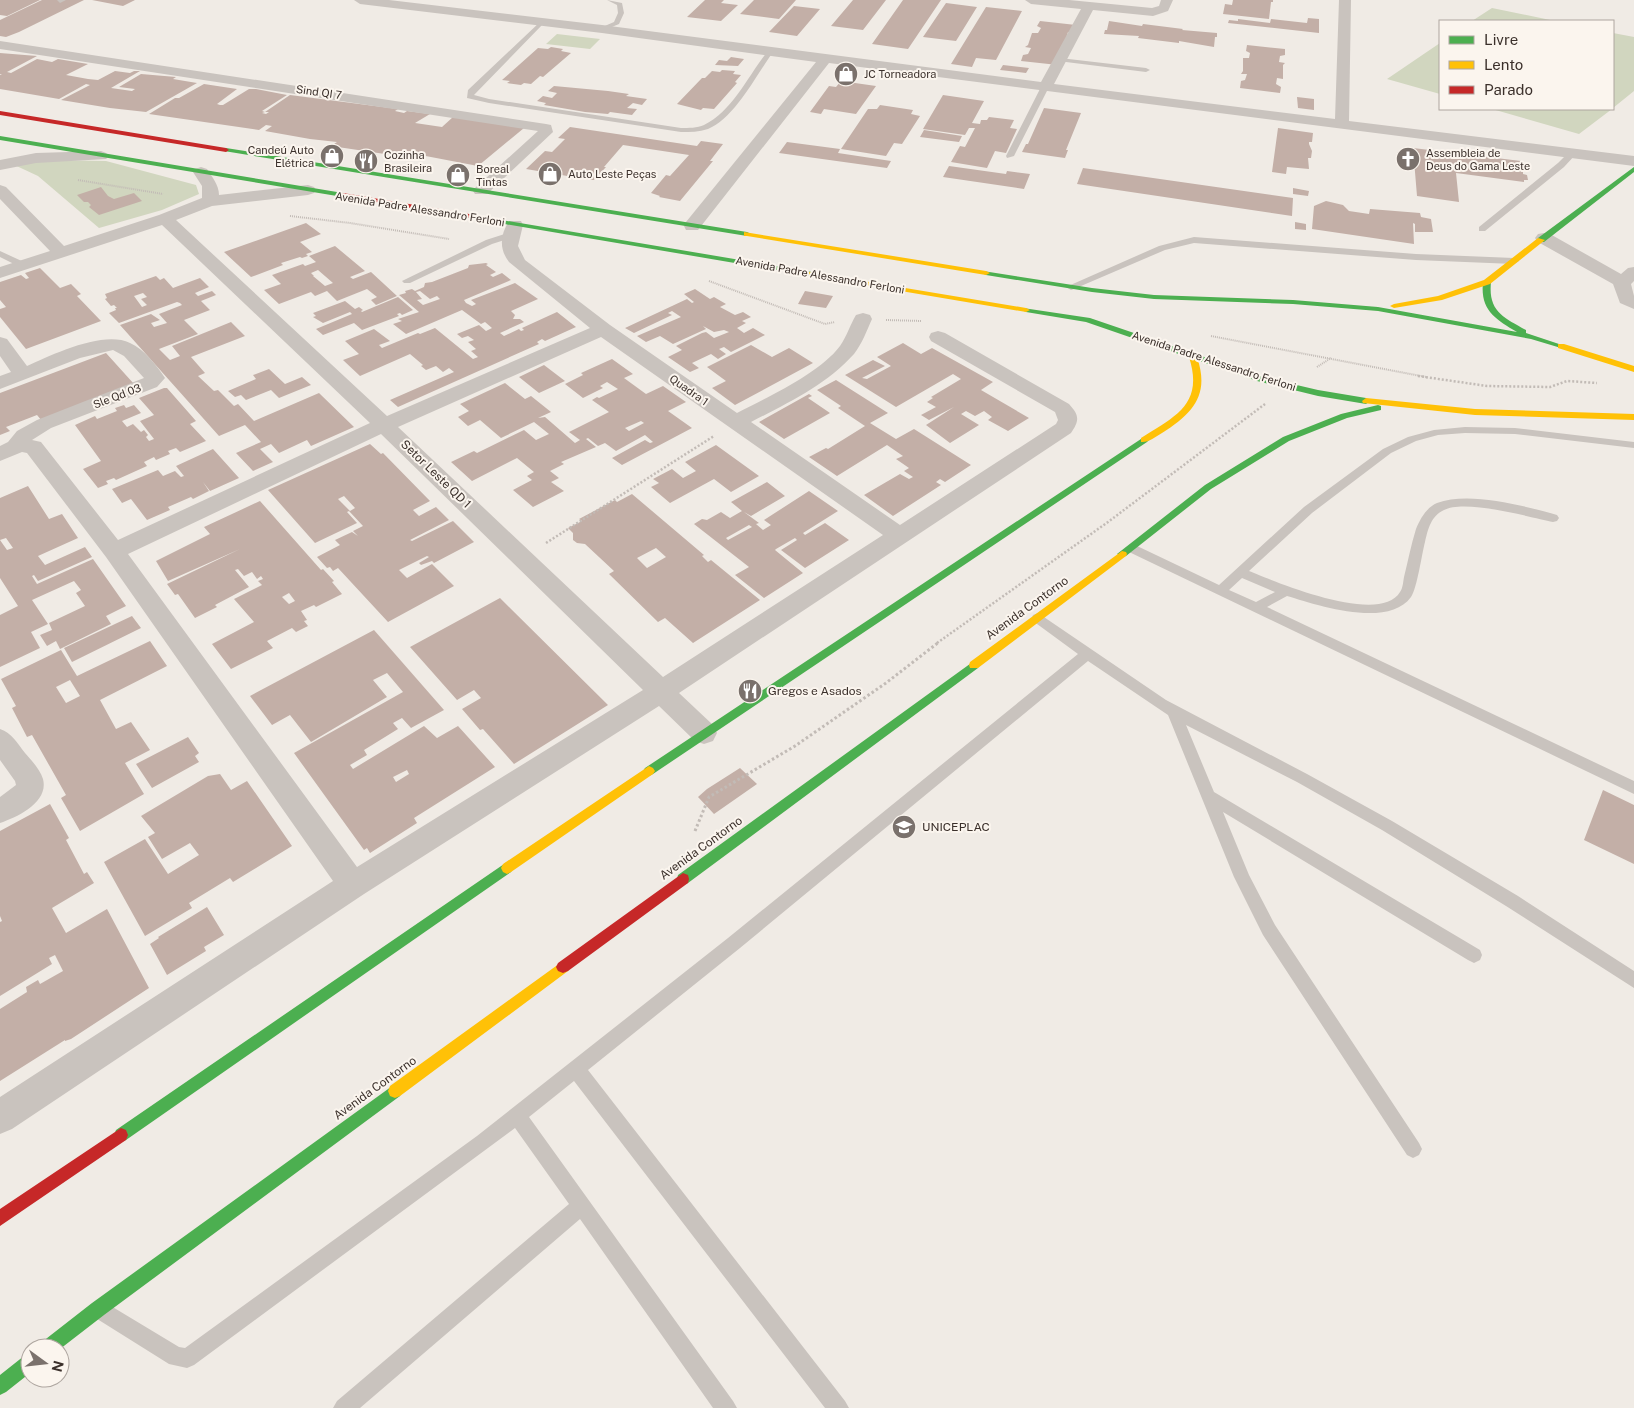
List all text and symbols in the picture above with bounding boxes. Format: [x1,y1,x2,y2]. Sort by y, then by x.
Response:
legend [1439,20,1614,110]
text: Livre [1484,31,1518,48]
text: Lento [1484,56,1523,73]
shop icon: JC Torneadora [833,61,859,87]
place label: JC Torneadora [864,68,936,80]
text: Parado [1484,81,1533,98]
street label: Sind QI 7 [295,83,343,101]
shop icon: Candeú Auto Elétrica [319,143,345,169]
place label: Candeú Auto Elétrica [248,144,314,169]
church icon: Assembleia de Deus do Gama Leste [1395,146,1421,172]
place label: Assembleia de Deus do Gama Leste [1426,147,1530,172]
restaurant icon: Cozinha Brasileira [353,148,379,174]
place label: Cozinha Brasileira [384,149,432,174]
shop icon: Auto Leste Peças [537,161,563,187]
shop icon: Boreal Tintas [445,162,471,188]
place label: Boreal Tintas [476,163,509,188]
place label: Auto Leste Peças [568,168,657,181]
street label: Avenida Padre Alessandro Ferloni [334,190,506,228]
street label: Avenida Padre Alessandro Ferloni [735,254,905,296]
street label: Avenida Padre Alessandro Ferloni [1131,329,1297,393]
street label: Quadra 1 [667,372,711,408]
street label: Sle Qd 03 [91,381,143,411]
street label: Setor Leste QD 1 [398,437,474,511]
street label: Avenida Contorno [983,573,1071,643]
restaurant icon: Gregos e Asados [737,678,763,704]
place label: Gregos e Asados [768,684,862,698]
street label: Avenida Contorno [657,813,745,883]
school or university icon: UNICEPLAC [891,814,917,840]
place label: UNICEPLAC [922,820,990,834]
street label: Avenida Contorno [331,1053,419,1123]
north arrow [20,1338,70,1388]
text: N [48,1359,67,1374]

